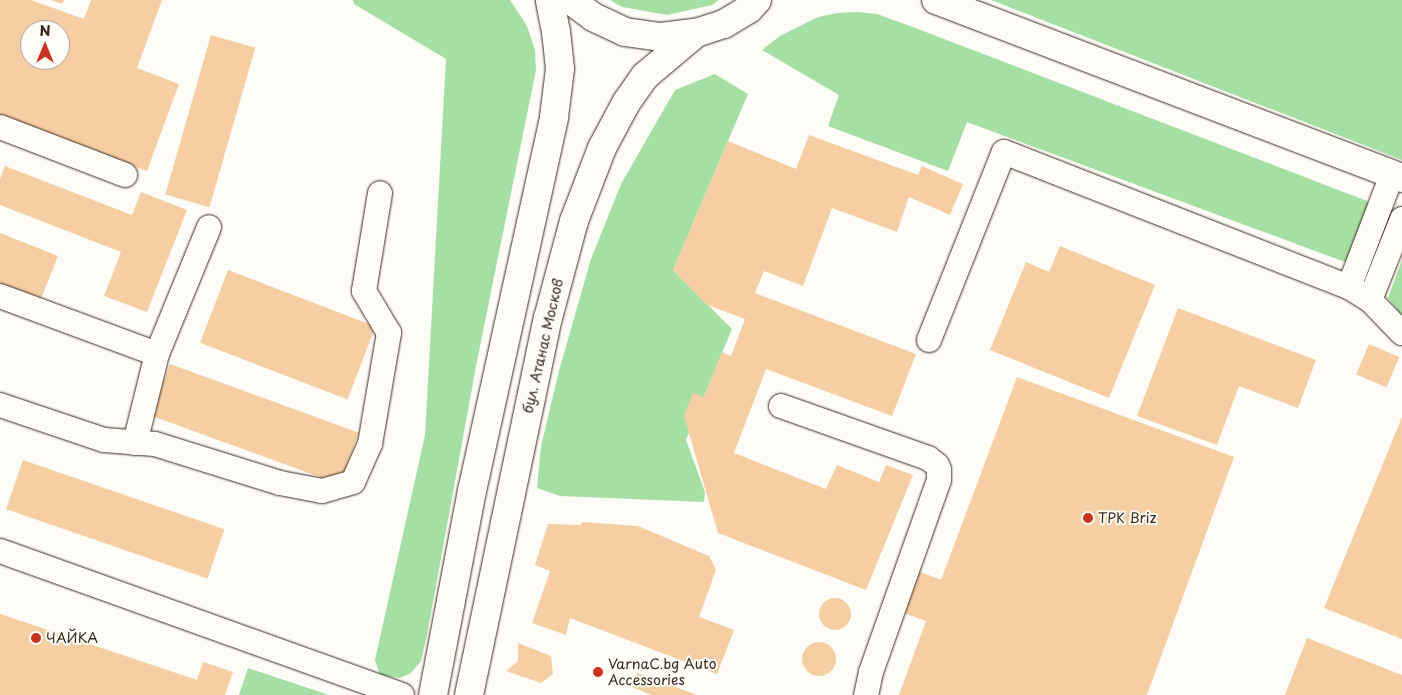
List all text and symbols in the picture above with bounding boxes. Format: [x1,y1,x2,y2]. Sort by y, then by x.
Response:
north arrow [20,20,70,70]
text: N [39,20,51,41]
street label: бул. Атанас Москов [519,277,567,415]
place label: TPK Briz [1098,510,1157,526]
marker: TPK Briz [1082,512,1094,524]
place label: ЧАЙКА [46,630,98,646]
marker: ЧАЙКА [30,632,42,644]
place label: VarnaC.bg Auto Accessories [608,656,717,689]
marker: VarnaC.bg Auto Accessories [592,666,604,678]

